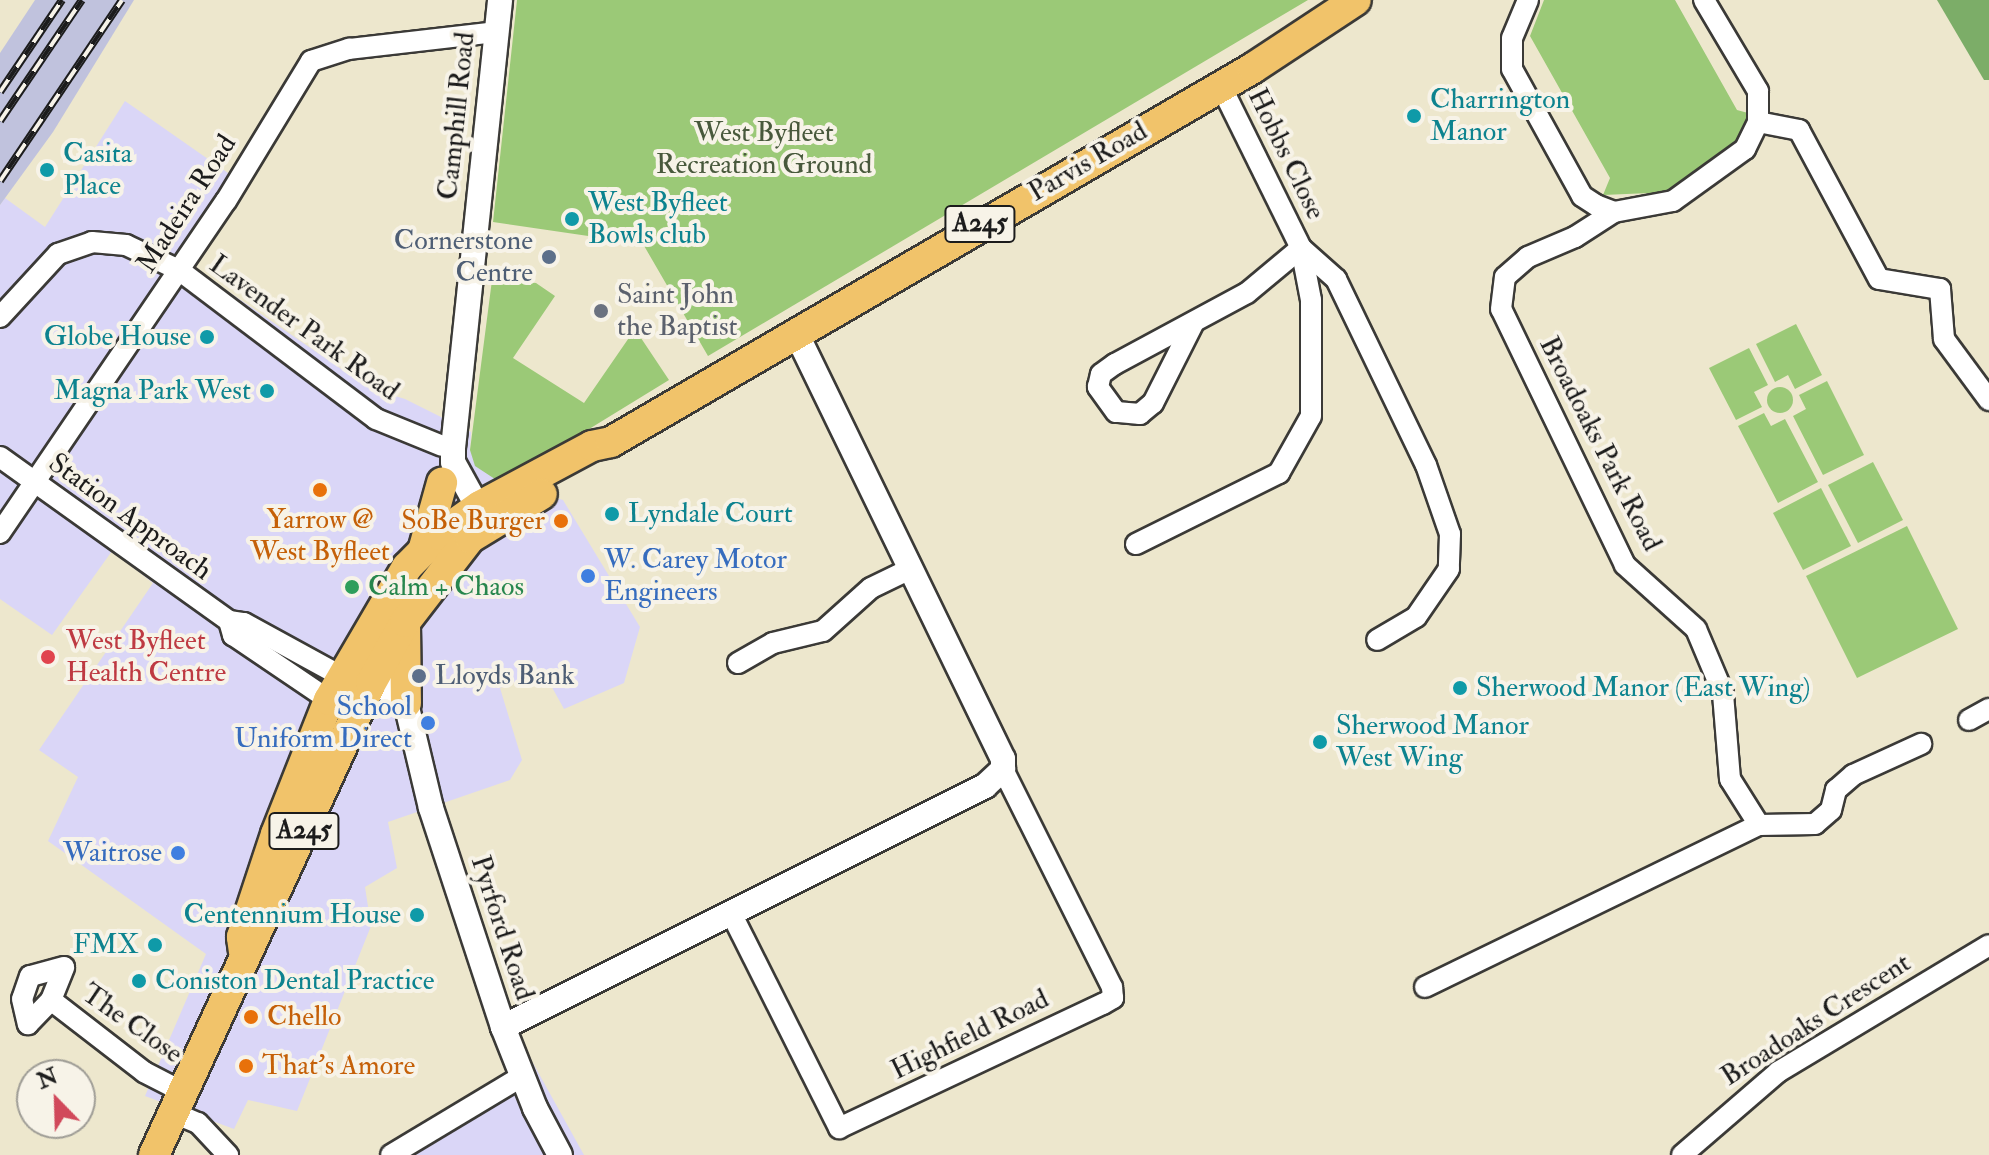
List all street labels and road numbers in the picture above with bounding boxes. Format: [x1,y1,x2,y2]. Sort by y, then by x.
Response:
street label: Camphill Road [431,30,483,202]
street label: Hobbs Close [1240,83,1332,225]
street label: Parvis Road [1023,115,1153,209]
street label: Madeira Road [130,129,244,279]
road number: A245 [944,202,1016,246]
street label: Lavender Park Road [203,248,405,408]
street label: Broadoaks Park Road [1531,331,1669,557]
street label: Station Approach [42,446,218,588]
road number: A245 [268,809,340,853]
street label: Pyrford Road [463,851,541,1005]
street label: Broadoaks Crescent [1715,946,1917,1094]
street label: The Close [75,977,189,1071]
street label: Highfield Road [886,982,1054,1088]

